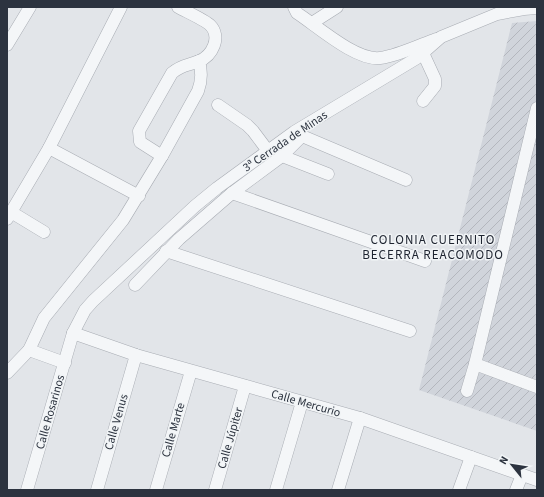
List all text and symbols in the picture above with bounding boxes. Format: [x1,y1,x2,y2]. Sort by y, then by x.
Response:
street label: 3ª Cerrada de Minas [240,107,331,176]
district label: COLONIA CUERNITO BECERRA REACOMODO [362,231,504,264]
street label: Calle Rosarinos [32,373,69,451]
street label: Calle Mercurio [269,385,343,422]
street label: Calle Venus [100,392,133,452]
street label: Calle Marte [158,401,189,459]
street label: Calle Júpiter [214,405,248,471]
north arrow [492,445,532,485]
text: N [495,453,512,467]

